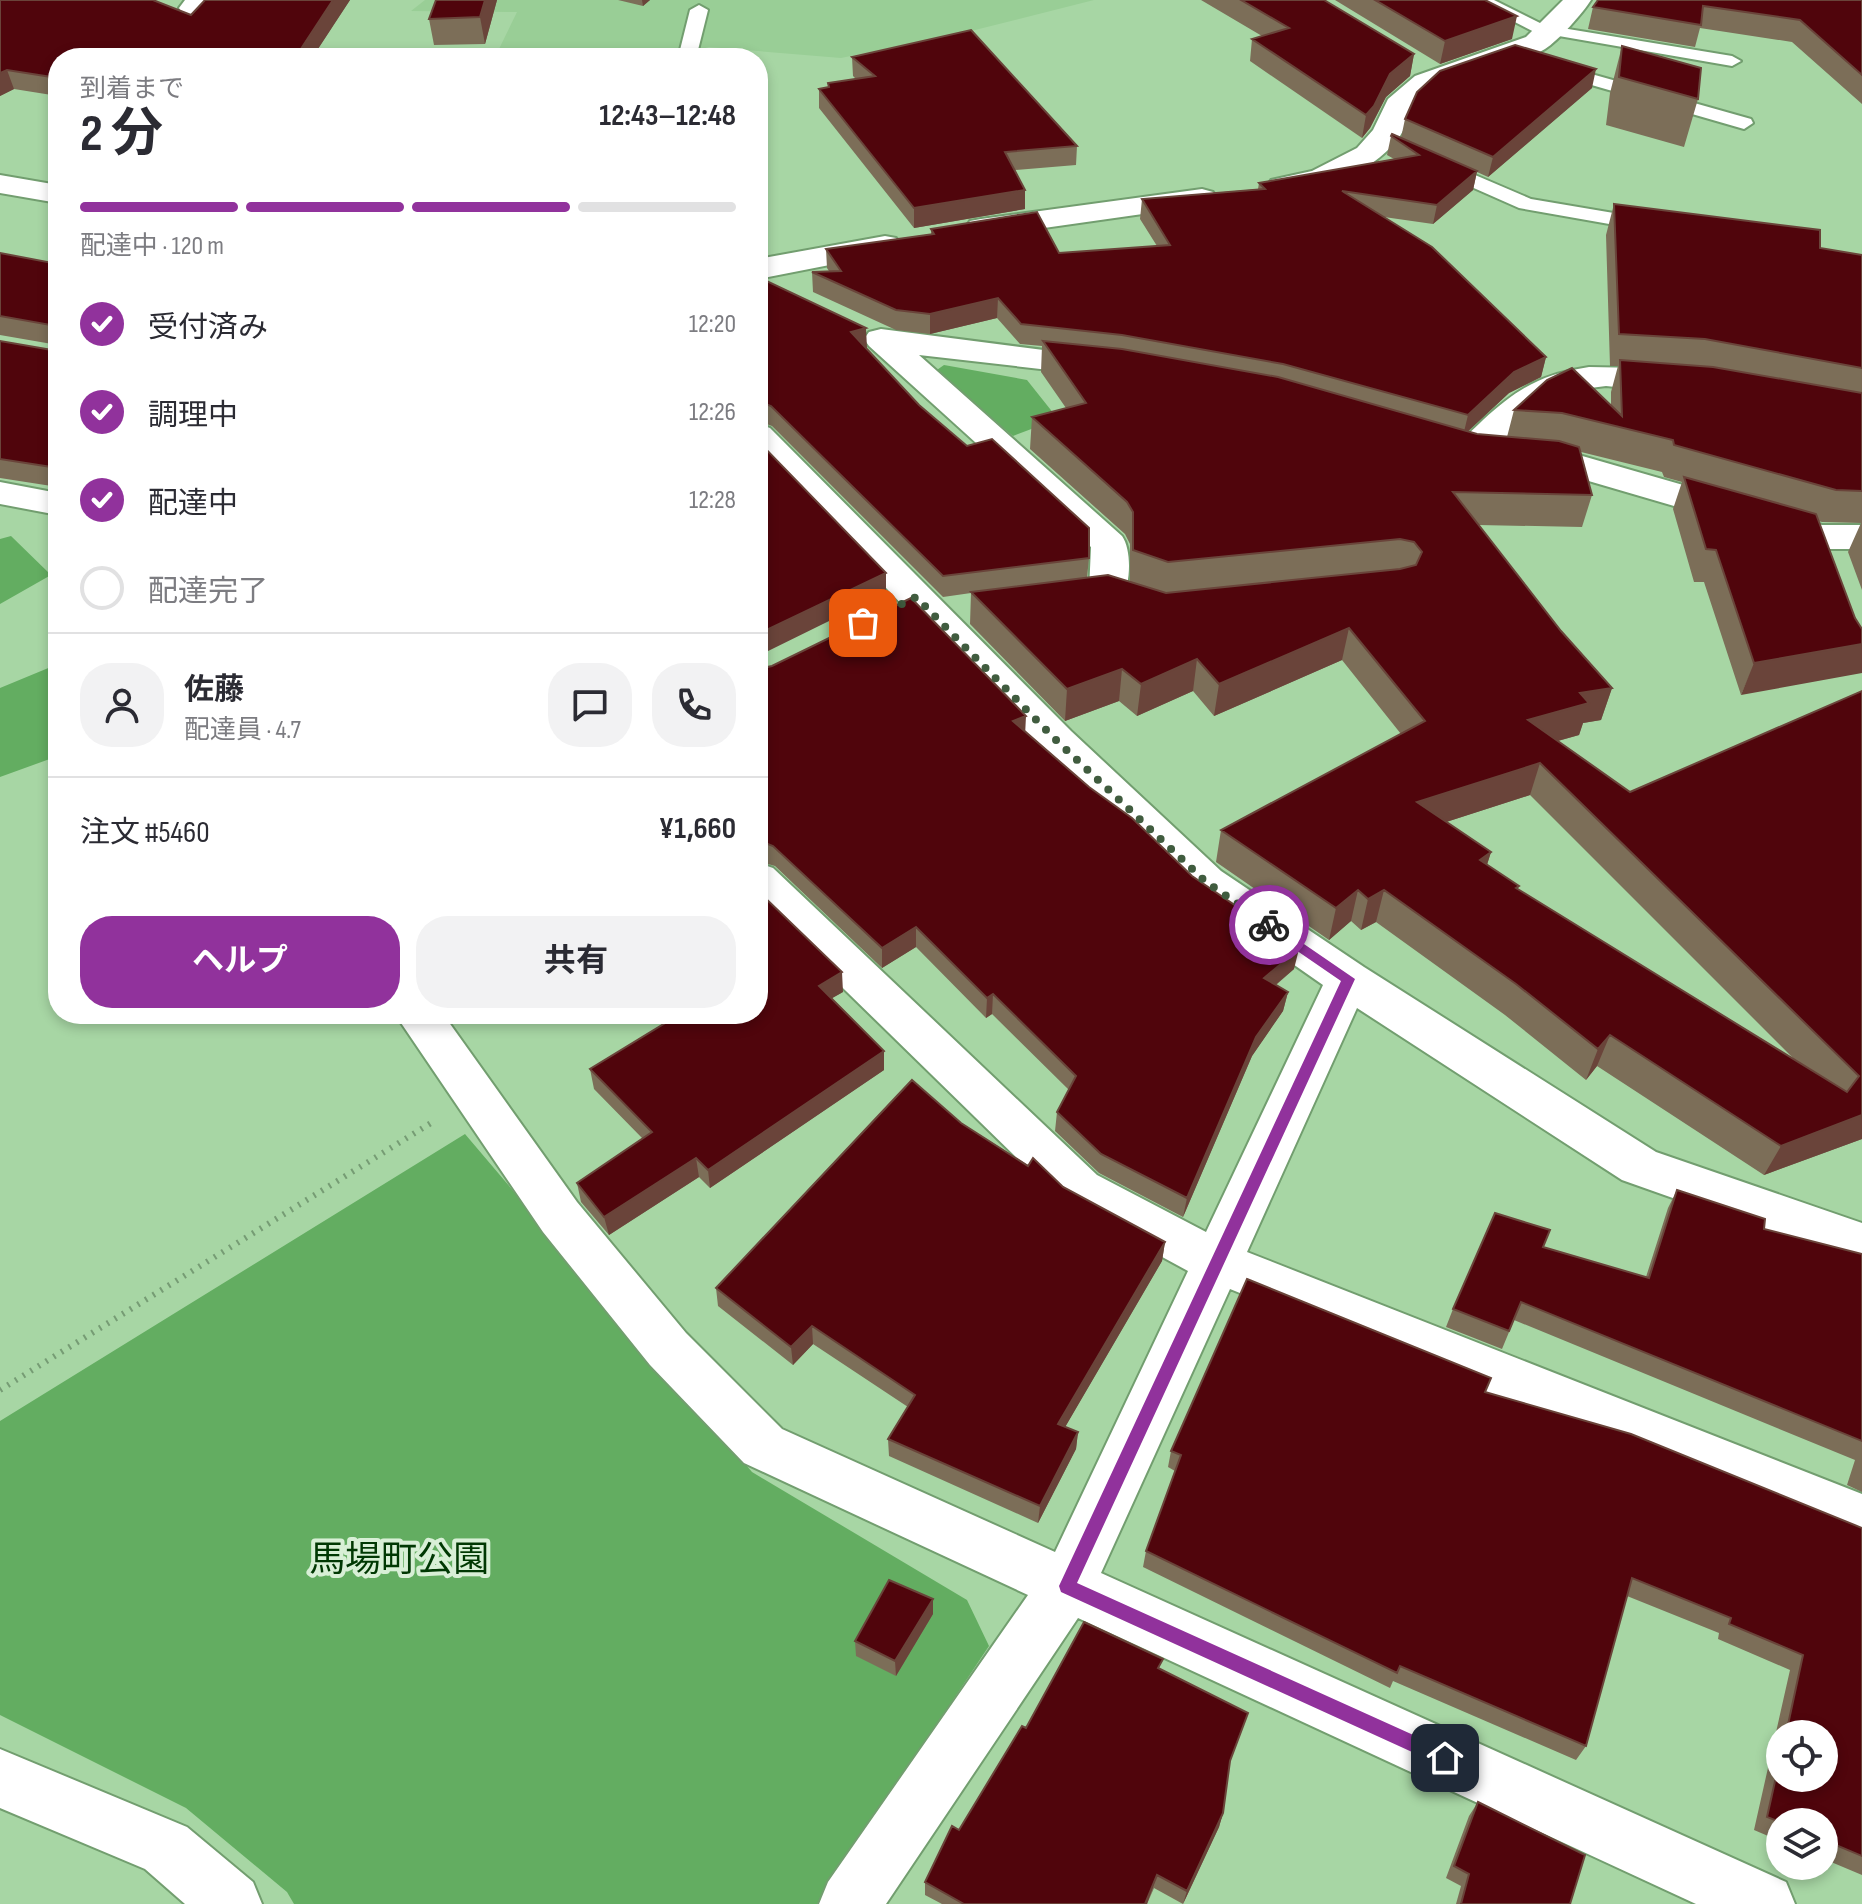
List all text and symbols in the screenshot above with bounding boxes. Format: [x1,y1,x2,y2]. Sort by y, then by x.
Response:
text: 到着まで [80,74,184,105]
text: 12:43–12:48 [599,98,736,134]
text: 2 分 [80,103,163,166]
text: 配達中 · 120 m [80,231,224,262]
icon: check [80,302,124,346]
text: 12:20 [689,309,736,340]
text: 受付済み [148,310,268,346]
icon: check [80,390,124,434]
text: 12:26 [689,397,736,428]
text: 調理中 [148,398,238,434]
icon: check [80,478,124,522]
text: 12:28 [689,485,736,516]
text: 配達中 [148,486,238,522]
text: 配達完了 [148,574,268,610]
pin [829,589,897,657]
icon: bag [841,601,885,645]
button: person [80,663,164,747]
button: chat [548,663,632,747]
button: phone [652,663,736,747]
text: 佐藤 [184,672,244,708]
text: 配達員 · 4.7 [184,715,301,746]
text: ¥1,660 [659,811,736,847]
text: 注文 #5460 [80,815,210,851]
courier [1229,885,1309,965]
icon: bike [1247,903,1291,947]
button: ヘルプ [80,916,400,1008]
button: 共有 [416,916,736,1008]
park label: 馬場町公園 [309,1539,489,1582]
map controls [1766,1720,1838,1880]
button: locate [1766,1720,1838,1792]
pin [1411,1724,1479,1792]
icon: home [1423,1736,1467,1780]
button: layers [1766,1808,1838,1880]

